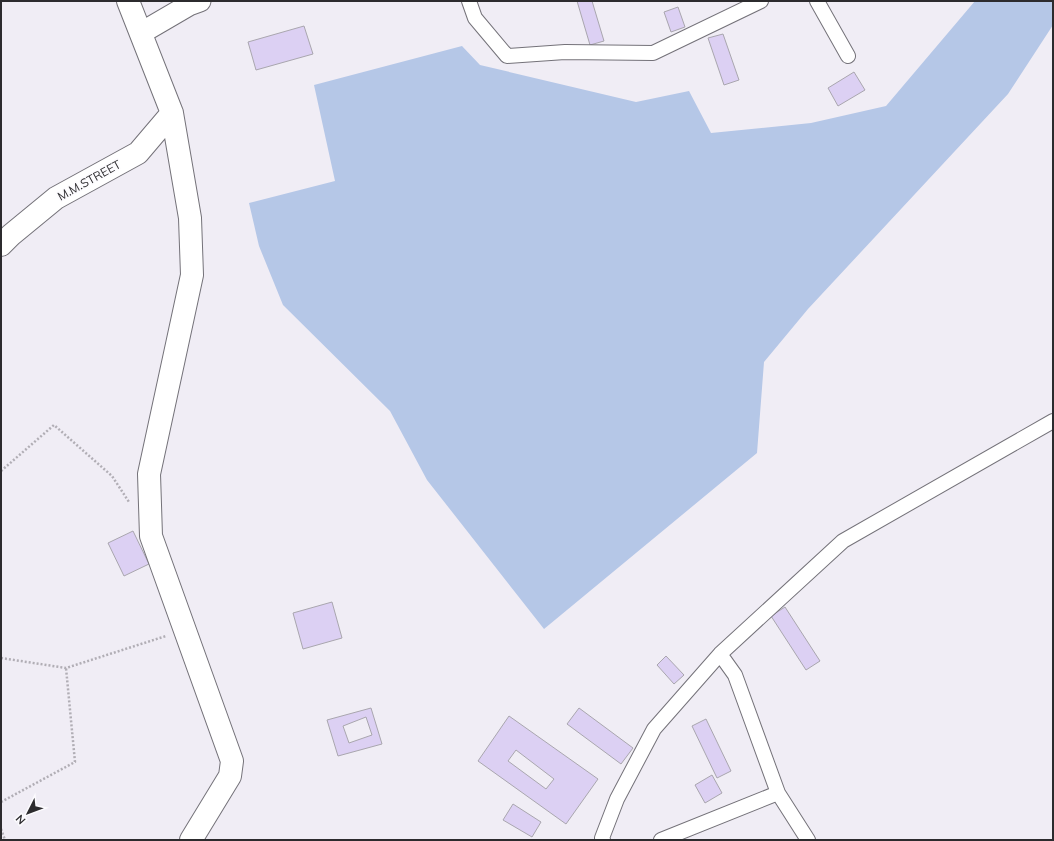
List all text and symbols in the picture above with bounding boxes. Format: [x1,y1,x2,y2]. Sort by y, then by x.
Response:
street label: M.M.STREET [55,156,124,204]
north arrow [8,793,48,833]
text: N [13,812,29,827]

